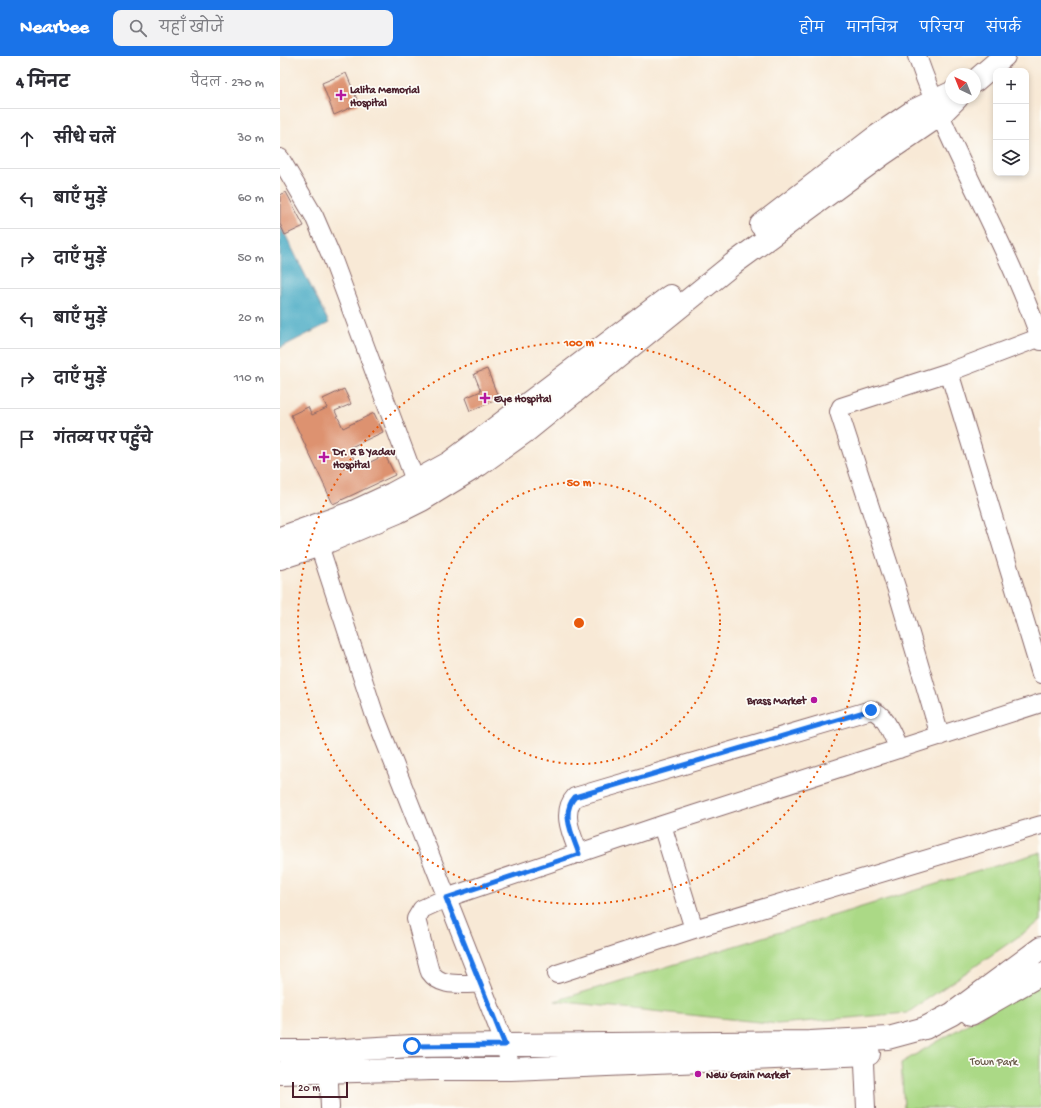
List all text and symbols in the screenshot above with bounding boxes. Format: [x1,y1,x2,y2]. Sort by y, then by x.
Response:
search box [113,10,393,46]
text: Nearbee [20,17,89,40]
icon: search [127,17,149,39]
text: यहाँ खोजें [159,20,223,38]
text: होम [800,21,824,38]
text: मानचित्र [846,21,898,38]
text: परिचय [920,21,964,38]
text: संपर्क [986,21,1021,38]
north arrow [945,68,981,104]
map controls [993,68,1029,176]
button: + [993,68,1029,104]
text: 4 मिनट [16,74,69,94]
text: पैदल · 270 m [191,76,264,91]
place label: Lalita Memorial Hospital [350,84,420,110]
marker: Lalita Memorial Hospital [335,89,347,101]
button: − [993,104,1029,140]
icon: ahead [16,128,38,150]
text: सीधे चलें [54,131,115,149]
text: 30 m [238,131,264,146]
button: layers [993,140,1029,176]
icon: left [16,188,38,210]
text: बाएँ मुड़ें [54,191,106,209]
text: 60 m [238,191,264,206]
icon: right [16,248,38,270]
text: दाएँ मुड़ें [54,251,106,269]
text: 50 m [237,251,264,266]
icon: left [16,308,38,330]
text: बाएँ मुड़ें [54,311,106,329]
text: 20 m [238,311,264,326]
text: 100 m [563,337,594,351]
icon: right [16,368,38,390]
text: दाएँ मुड़ें [54,371,106,389]
text: 110 m [234,371,264,386]
marker: Eye Hospital [479,392,491,404]
place label: Eye Hospital [493,393,552,406]
icon: arrive [16,428,38,450]
text: गंतव्य पर पहुँचे [54,431,152,449]
place label: Dr. R B Yadav Hospital [332,447,395,472]
marker: Dr. R B Yadav Hospital [318,451,330,463]
text: 50 m [567,477,592,491]
centre of rings [572,616,586,630]
place label: Brass Market [746,695,807,708]
marker: Brass Market [809,695,819,705]
route end [862,701,880,719]
route start [403,1037,421,1055]
park label: Town Park [969,1057,1019,1069]
marker: New Grain Market [693,1069,703,1079]
place label: New Grain Market [706,1069,791,1082]
scale bar [292,1080,348,1099]
text: 20 m [298,1083,320,1095]

